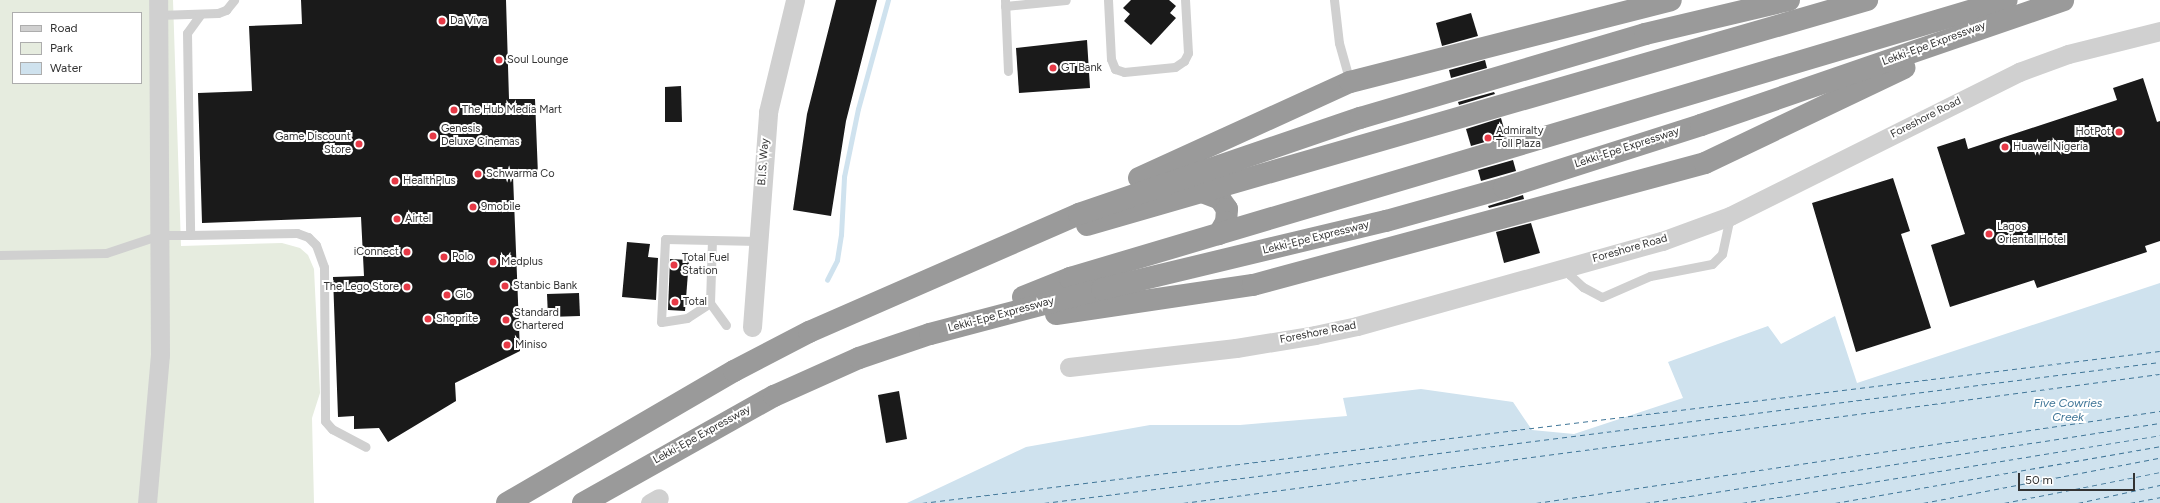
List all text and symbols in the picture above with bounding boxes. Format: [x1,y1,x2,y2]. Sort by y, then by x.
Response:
legend [12,12,142,84]
place label: Da Viva [450,14,487,28]
marker: Da Viva [437,16,447,26]
street label: Lekki-Epe Expressway [1880,19,1988,69]
text: Road [50,21,78,35]
text: Park [50,41,73,55]
place label: Soul Lounge [507,53,568,67]
marker: Soul Lounge [494,55,504,65]
text: Water [50,61,82,75]
place label: GT Bank [1061,61,1102,75]
marker: GT Bank [1048,63,1058,73]
street label: Foreshore Road [1889,95,1963,141]
place label: The Hub Media Mart [462,103,562,117]
marker: The Hub Media Mart [449,105,459,115]
place label: Genesis Deluxe Cinemas [441,123,520,149]
place label: Admiralty Toll Plaza [1496,125,1543,151]
street label: Lekki-Epe Expressway [1573,125,1681,171]
place label: HotPot [2075,125,2111,139]
marker: HotPot [2114,127,2124,137]
place label: Game Discount Store [275,131,351,157]
marker: Genesis Deluxe Cinemas [428,131,438,141]
marker: Admiralty Toll Plaza [1483,133,1493,143]
street label: B.I.S. Way [756,138,772,186]
marker: Game Discount Store [354,139,364,149]
place label: Huawei Nigeria [2013,140,2088,154]
marker: Huawei Nigeria [2000,142,2010,152]
place label: Schwarma Co [486,167,555,181]
marker: Schwarma Co [473,169,483,179]
place label: HealthPlus [403,174,456,188]
marker: HealthPlus [390,176,400,186]
place label: 9mobile [481,200,520,214]
marker: 9mobile [468,202,478,212]
place label: Airtel [405,212,431,226]
marker: Airtel [392,214,402,224]
street label: Lekki-Epe Expressway [1261,218,1371,258]
place label: Lagos Oriental Hotel [1997,221,2066,247]
marker: Lagos Oriental Hotel [1984,229,1994,239]
street label: Foreshore Road [1591,232,1669,266]
place label: iConnect [354,245,399,259]
marker: iConnect [402,247,412,257]
place label: Polo [452,250,473,264]
marker: Polo [439,252,449,262]
place label: Total Fuel Station [682,252,729,278]
place label: Medplus [501,255,543,269]
marker: Medplus [488,257,498,267]
marker: Total Fuel Station [669,260,679,270]
place label: Stanbic Bank [513,279,577,293]
place label: The Lego Store [324,280,399,294]
marker: Stanbic Bank [500,281,510,291]
marker: The Lego Store [402,282,412,292]
place label: Glo [455,288,472,302]
marker: Glo [442,290,452,300]
street label: Lekki-Epe Expressway [947,294,1055,336]
place label: Total [683,295,707,309]
marker: Total [670,297,680,307]
place label: Standard Chartered [514,307,564,333]
place label: Shoprite [436,312,478,326]
marker: Shoprite [423,314,433,324]
marker: Standard Chartered [501,315,511,325]
street label: Foreshore Road [1279,319,1357,347]
place label: Miniso [515,338,547,352]
marker: Miniso [502,340,512,350]
water label: Five Cowries Creek [2034,397,2102,425]
street label: Lekki-Epe Expressway [651,403,753,467]
scale bar [2020,465,2137,491]
text: 50 m [2025,473,2053,487]

